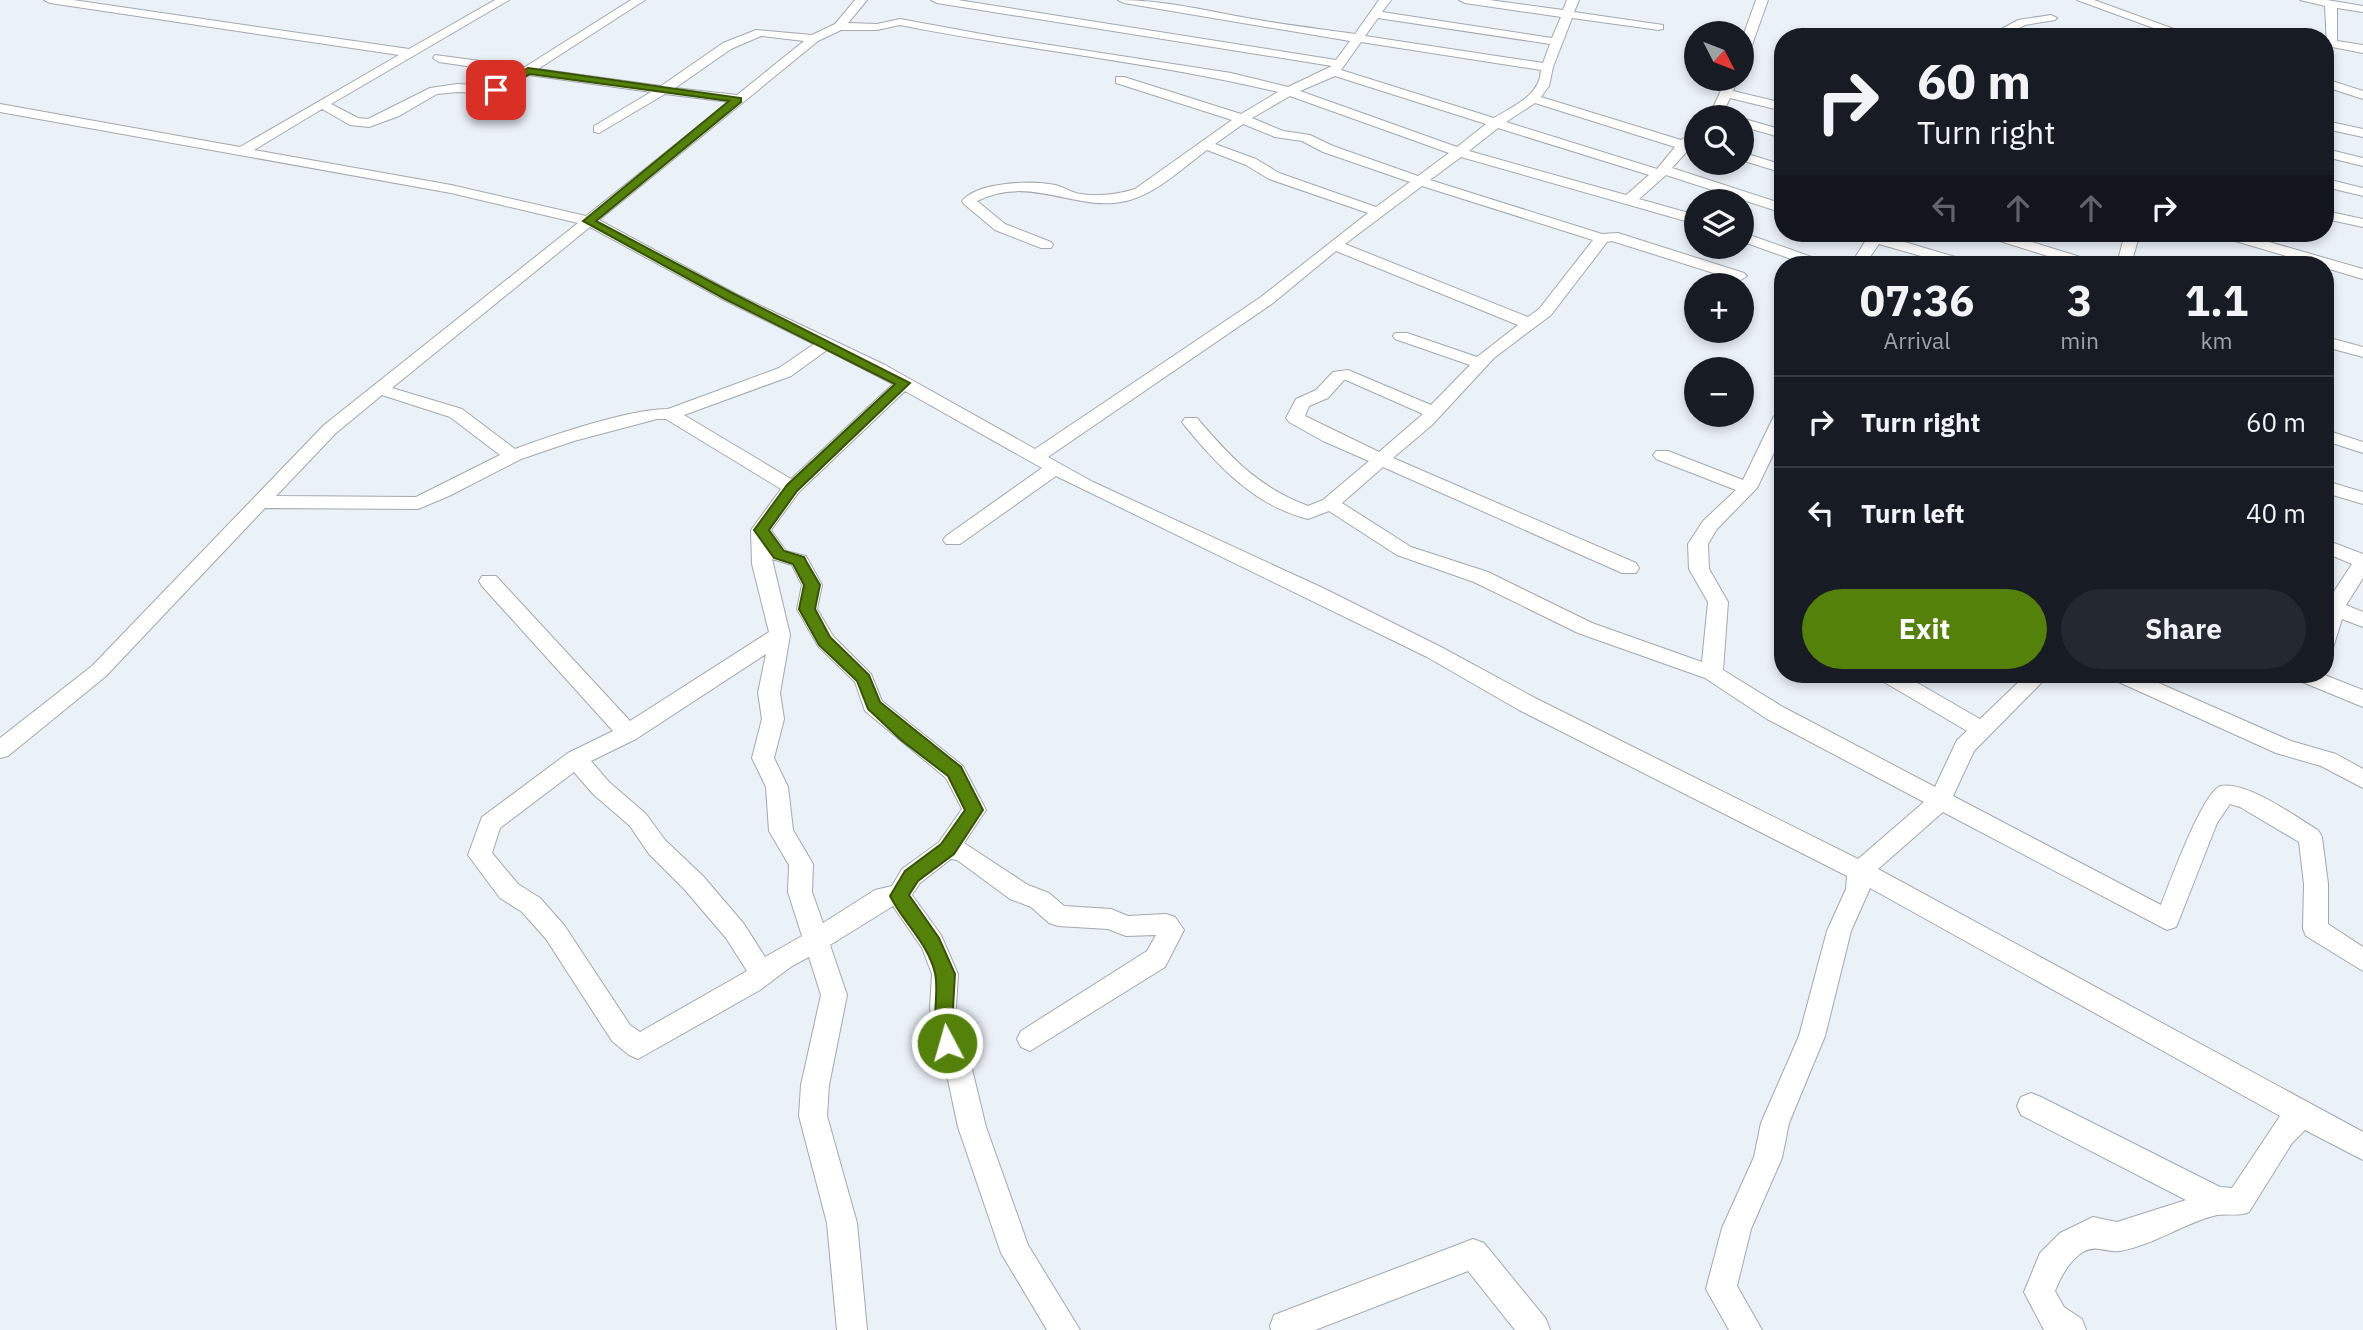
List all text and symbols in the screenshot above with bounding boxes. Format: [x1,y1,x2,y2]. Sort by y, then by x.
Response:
north arrow [1684,21,1754,91]
map controls [1684,21,1754,427]
text: 60 m [1917,49,2031,112]
icon: right [1802,56,1893,147]
pin [466,60,526,120]
icon: arrive [477,71,515,109]
button: search [1684,105,1754,175]
text: Turn right [1917,111,2055,153]
button: layers [1684,189,1754,259]
icon: left [1926,189,1964,227]
icon: ahead [1999,189,2037,227]
icon: ahead [2072,189,2110,227]
icon: right [2145,189,2183,227]
button: + [1684,273,1754,343]
text: 07:36 [1860,273,1974,328]
text: 3 [2067,273,2092,328]
text: 1.1 [2185,273,2248,328]
text: Arrival [1884,325,1951,355]
text: min [2060,325,2099,355]
text: km [2200,325,2233,355]
button: − [1684,357,1754,427]
icon: right [1802,403,1840,441]
text: Turn right [1861,405,1980,439]
text: 60 m [2246,405,2306,439]
icon: left [1802,494,1840,532]
text: Turn left [1861,496,1964,530]
text: 40 m [2246,496,2306,530]
button: Exit [1802,589,2047,669]
button: Share [2061,589,2306,669]
position arrow [910,1006,984,1080]

